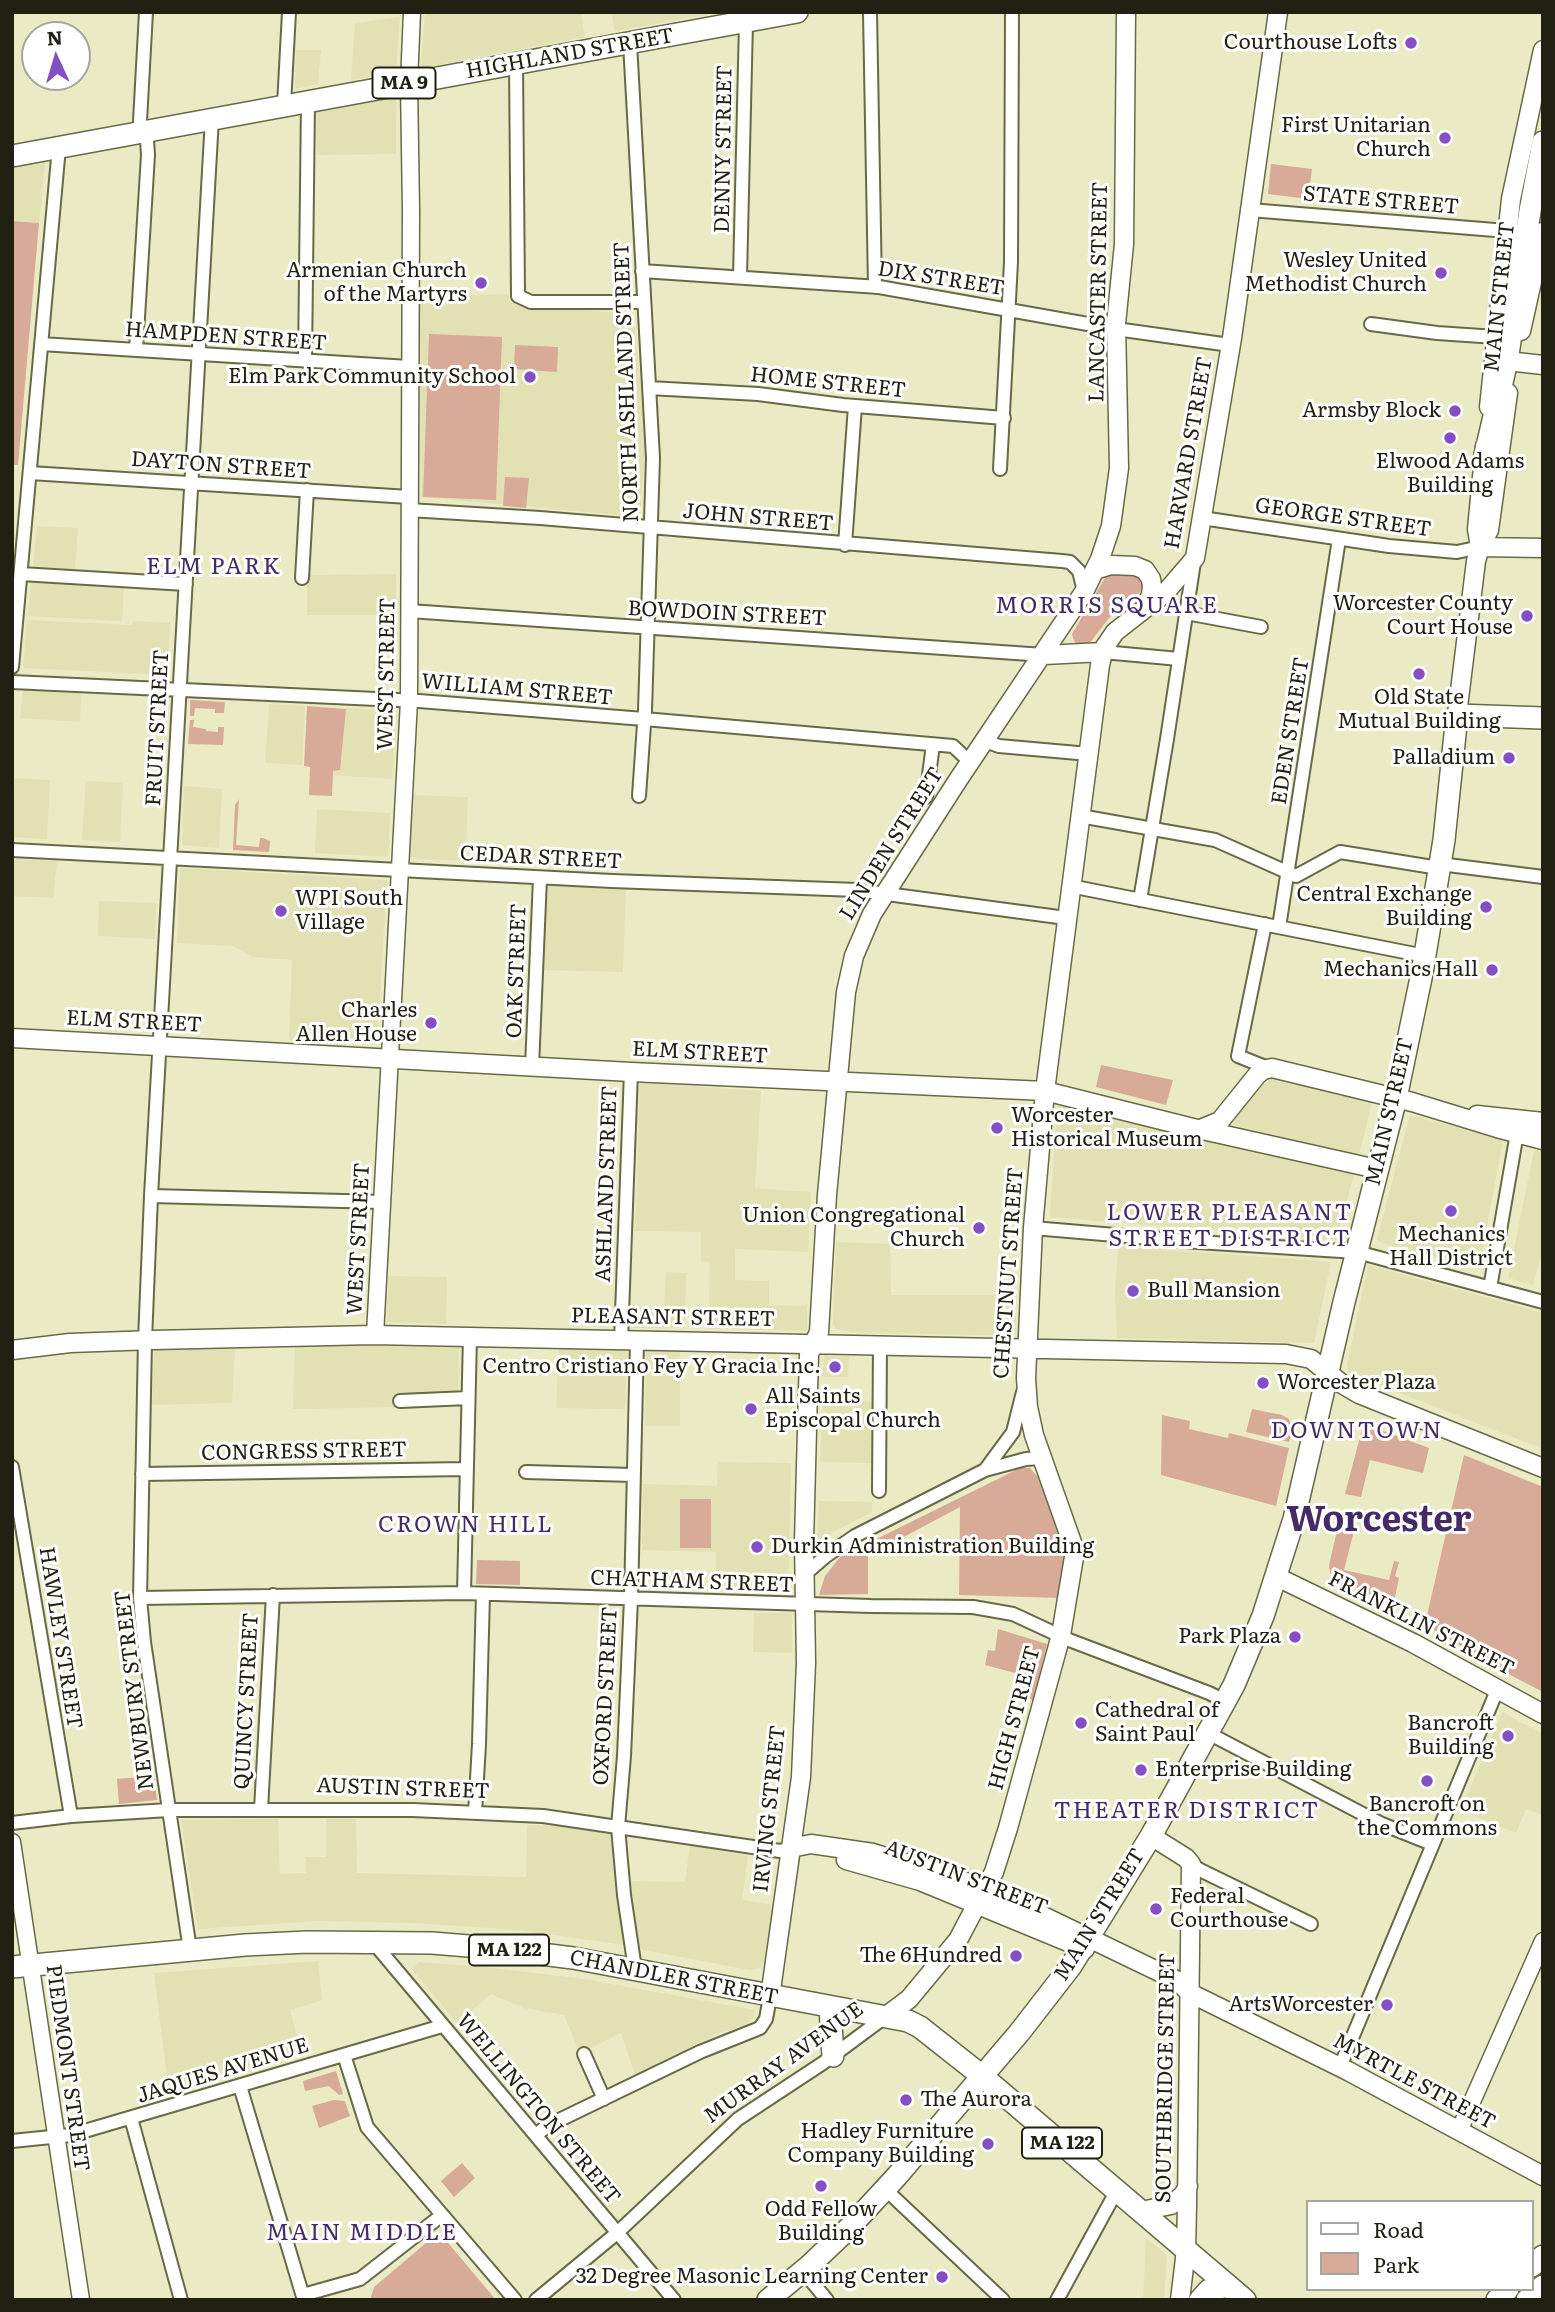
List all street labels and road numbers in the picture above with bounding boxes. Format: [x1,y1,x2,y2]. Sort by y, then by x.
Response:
street label: HIGHLAND STREET [464,23,676,85]
street label: DENNY STREET [710,65,738,233]
road number: MA 9 [372,68,436,99]
street label: LANCASTER STREET [1084,181,1114,403]
street label: STATE STREET [1302,182,1460,220]
street label: MAIN STREET [1480,220,1520,374]
street label: NORTH ASHLAND STREET [610,241,644,523]
street label: DIX STREET [876,257,1006,301]
street label: HAMPDEN STREET [124,317,328,357]
street label: HARVARD STREET [1160,355,1218,551]
street label: HOME STREET [749,362,907,404]
street label: DAYTON STREET [130,447,312,485]
street label: GEORGE STREET [1253,493,1433,543]
street label: JOHN STREET [681,499,835,537]
street label: BOWDOIN STREET [627,596,827,632]
street label: WEST STREET [373,597,401,751]
street label: FRUIT STREET [141,649,175,807]
street label: EDEN STREET [1267,655,1315,807]
street label: WILLIAM STREET [420,669,614,711]
street label: LINDEN STREET [835,763,949,925]
street label: CEDAR STREET [459,841,623,875]
street label: OAK STREET [502,903,532,1039]
street label: ELM STREET [65,1006,203,1038]
street label: MAIN STREET [1361,1035,1419,1189]
street label: ELM STREET [631,1037,769,1069]
street label: ASHLAND STREET [591,1085,623,1283]
street label: WEST STREET [342,1162,376,1316]
street label: CHESTNUT STREET [989,1166,1029,1380]
street label: PLEASANT STREET [571,1304,775,1332]
street label: CONGRESS STREET [201,1438,407,1466]
street label: HAWLEY STREET [33,1545,87,1731]
street label: CHATHAM STREET [590,1566,794,1598]
street label: FRANKLIN STREET [1324,1566,1518,1682]
street label: NEWBURY STREET [110,1588,160,1792]
street label: OXFORD STREET [589,1606,623,1786]
street label: QUINCY STREET [230,1612,264,1790]
street label: HIGH STREET [984,1643,1046,1793]
street label: IRVING STREET [749,1724,791,1894]
street label: AUSTIN STREET [316,1773,490,1805]
street label: AUSTIN STREET [881,1835,1051,1921]
street label: MAIN STREET [1049,1844,1151,1986]
road number: MA 122 [469,1934,549,1966]
street label: CHANDLER STREET [568,1945,780,2011]
street label: SOUTHBRIDGE STREET [1151,1953,1181,2203]
street label: PIEDMONT STREET [40,1963,94,2173]
street label: MURRAY AVENUE [699,1997,869,2129]
street label: WELLINGTON STREET [451,2008,625,2210]
street label: MYRTLE STREET [1328,2029,1500,2135]
street label: JAQUES AVENUE [134,2033,312,2109]
road number: MA 122 [1022,2128,1102,2158]

